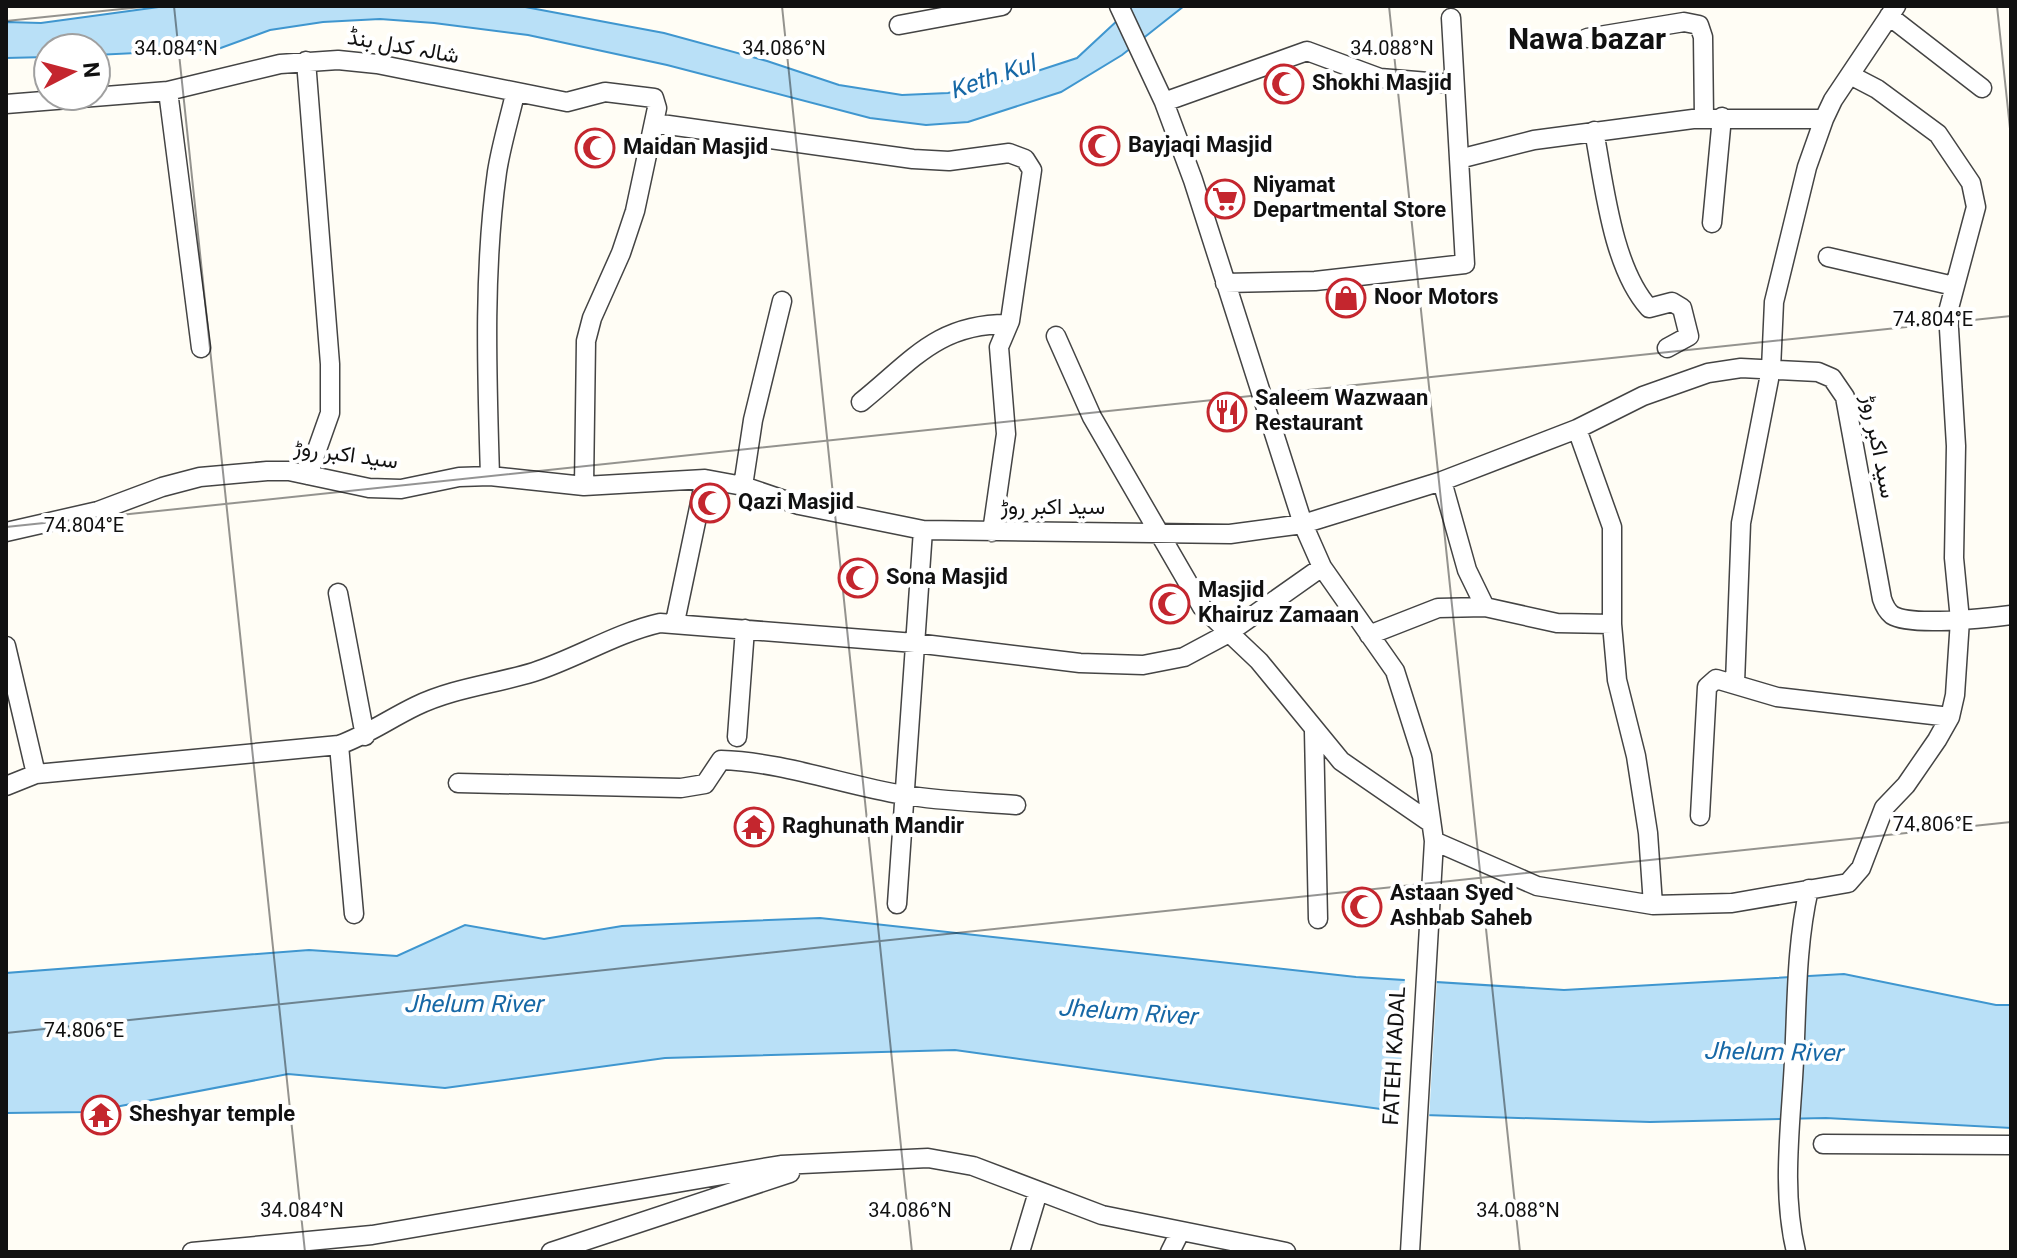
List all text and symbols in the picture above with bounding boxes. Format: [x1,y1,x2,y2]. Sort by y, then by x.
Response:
district label: Nawa bazar [1508,18,1666,65]
street label: شالہ کدل بنڈ [344,21,462,75]
north arrow [32,32,112,112]
text: 34.084°N [134,34,218,66]
text: 34.086°N [742,34,826,66]
text: 34.088°N [1350,34,1434,66]
water label: Keth Kul [945,46,1044,111]
text: N [71,61,108,80]
mosque icon: Shokhi Masjid [1263,63,1305,105]
place label: Shokhi Masjid [1312,67,1452,102]
mosque icon: Bayjaqi Masjid [1079,125,1121,167]
mosque icon: Maidan Masjid [574,127,616,169]
place label: Bayjaqi Masjid [1128,129,1272,164]
place label: Maidan Masjid [623,131,768,166]
place label: Niyamat Departmental Store [1253,169,1446,229]
supermarket icon: Niyamat Departmental Store [1204,178,1246,220]
shop icon: Noor Motors [1325,277,1367,319]
place label: Noor Motors [1374,281,1499,316]
text: 74.804°E [1893,305,1973,337]
place label: Saleem Wazwaan Restaurant [1255,382,1428,442]
restaurant icon: Saleem Wazwaan Restaurant [1206,391,1248,433]
street label: سید اکبر روڑ [1850,391,1904,502]
street label: سید اکبر روڑ [291,431,400,481]
mosque icon: Qazi Masjid [689,482,731,524]
place label: Qazi Masjid [738,486,854,521]
street label: سید اکبر روڑ [1000,491,1105,526]
text: 74.804°E [44,511,124,543]
mosque icon: Sona Masjid [837,557,879,599]
place label: Sona Masjid [886,561,1008,596]
place label: Masjid Khairuz Zamaan [1198,574,1359,634]
mosque icon: Masjid Khairuz Zamaan [1149,583,1191,625]
temple icon: Raghunath Mandir [733,806,775,848]
place label: Raghunath Mandir [782,810,964,845]
text: 74.806°E [1893,810,1973,842]
place label: Astaan Syed Ashbab Saheb [1390,877,1532,937]
mosque icon: Astaan Syed Ashbab Saheb [1341,886,1383,928]
street label: FATEH KADAL [1375,985,1417,1126]
water label: Jhelum River [404,987,545,1025]
water label: Jhelum River [1056,990,1200,1038]
text: 74.806°E [44,1016,124,1048]
water label: Jhelum River [1703,1034,1846,1074]
temple icon: Sheshyar temple [80,1094,122,1136]
place label: Sheshyar temple [129,1098,295,1133]
text: 34.084°N [260,1196,344,1228]
text: 34.086°N [868,1196,952,1228]
text: 34.088°N [1476,1196,1560,1228]

